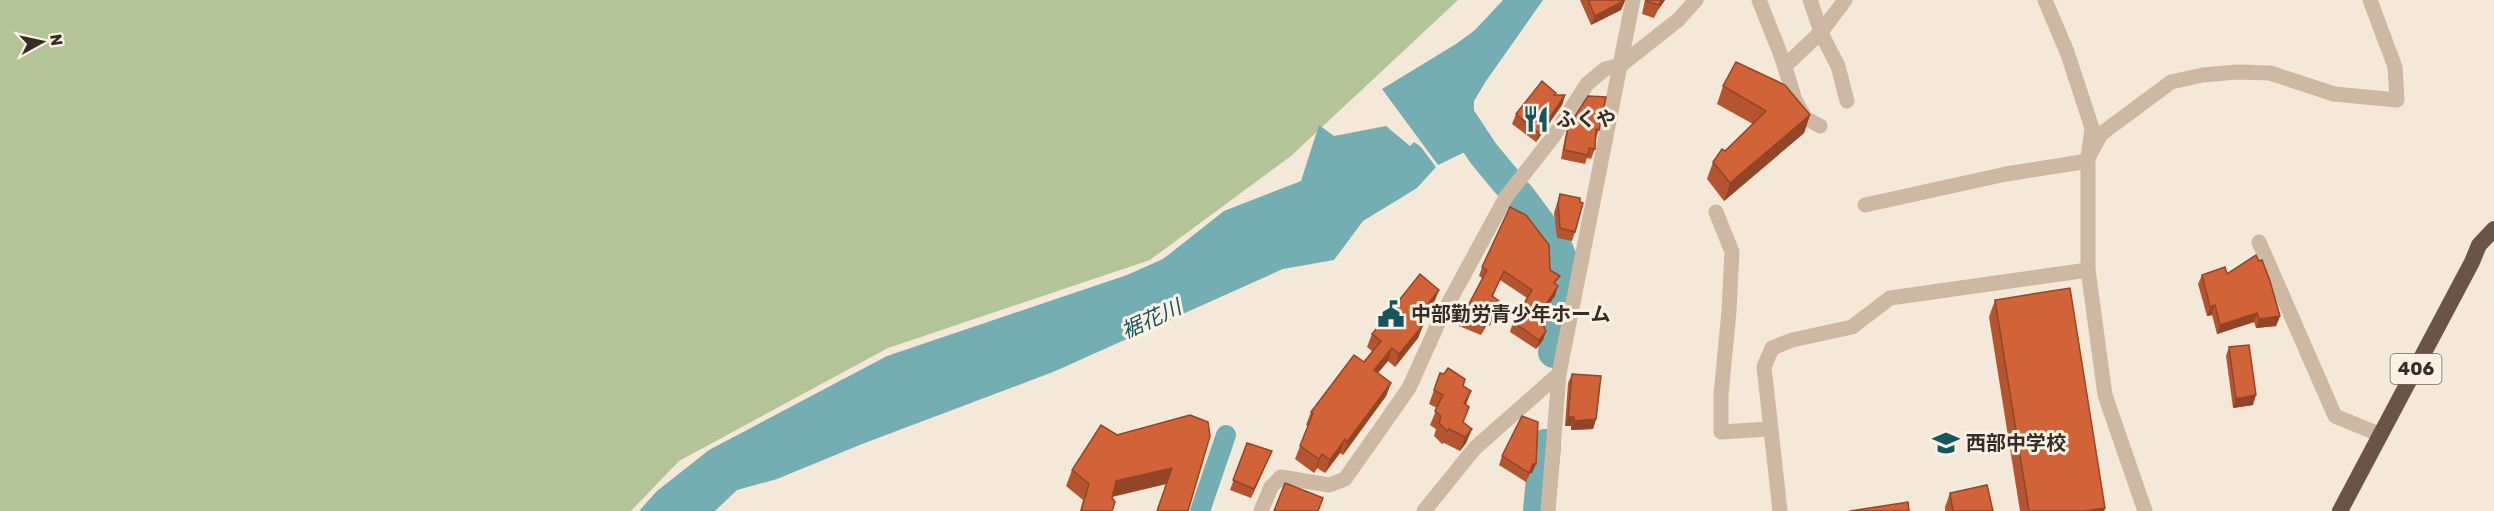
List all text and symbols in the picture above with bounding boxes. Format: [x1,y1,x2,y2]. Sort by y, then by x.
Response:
north arrow [12,12,72,72]
text: N [46,33,67,47]
restaurant icon: ふくや [1521,104,1551,134]
place label: ふくや [1556,107,1616,131]
water label: 裾花川 [1117,294,1187,344]
public building icon: 中部勤労青少年ホーム [1376,299,1406,329]
place label: 中部勤労青少年ホーム [1411,302,1610,326]
road number: 406 [2390,354,2442,384]
school or university icon: 西部中学校 [1931,428,1961,458]
place label: 西部中学校 [1966,431,2066,455]

